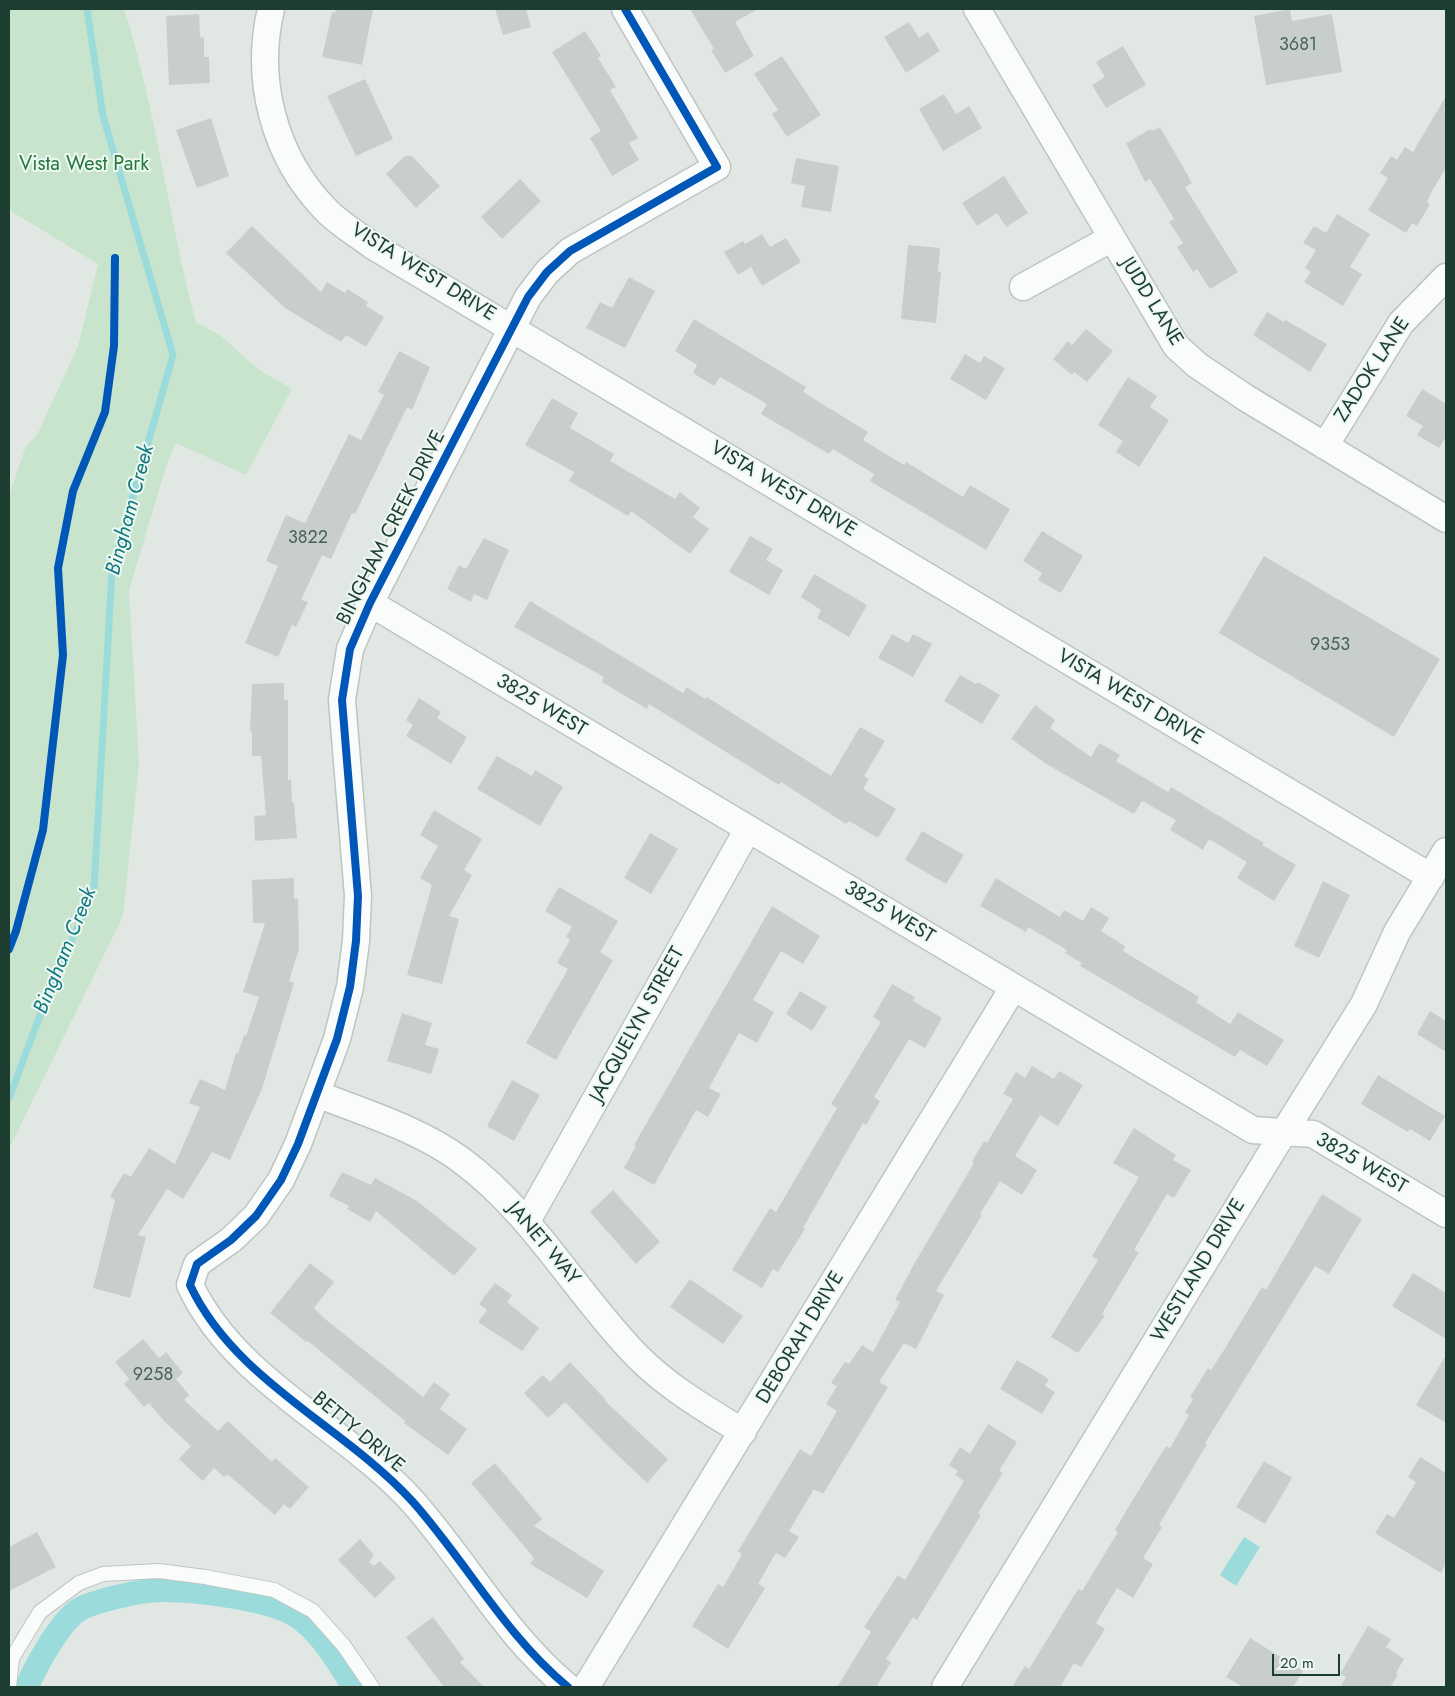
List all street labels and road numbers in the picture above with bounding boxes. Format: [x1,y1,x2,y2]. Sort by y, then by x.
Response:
street label: VISTA WEST DRIVE [346,219,500,327]
street label: JUDD LANE [1114,253,1188,351]
street label: ZADOK LANE [1330,313,1416,427]
street label: BINGHAM CREEK DRIVE [333,427,451,629]
street label: VISTA WEST DRIVE [705,437,861,543]
street label: VISTA WEST DRIVE [1052,645,1208,751]
street label: 3825 WEST [491,670,591,742]
street label: 3825 WEST [839,877,939,949]
street label: JACQUELYN STREET [585,943,691,1107]
street label: 3825 WEST [1311,1128,1411,1200]
street label: WESTLAND DRIVE [1147,1195,1251,1347]
street label: JANET WAY [501,1198,585,1290]
street label: DEBORAH DRIVE [752,1267,850,1409]
street label: BETTY DRIVE [307,1387,409,1479]

